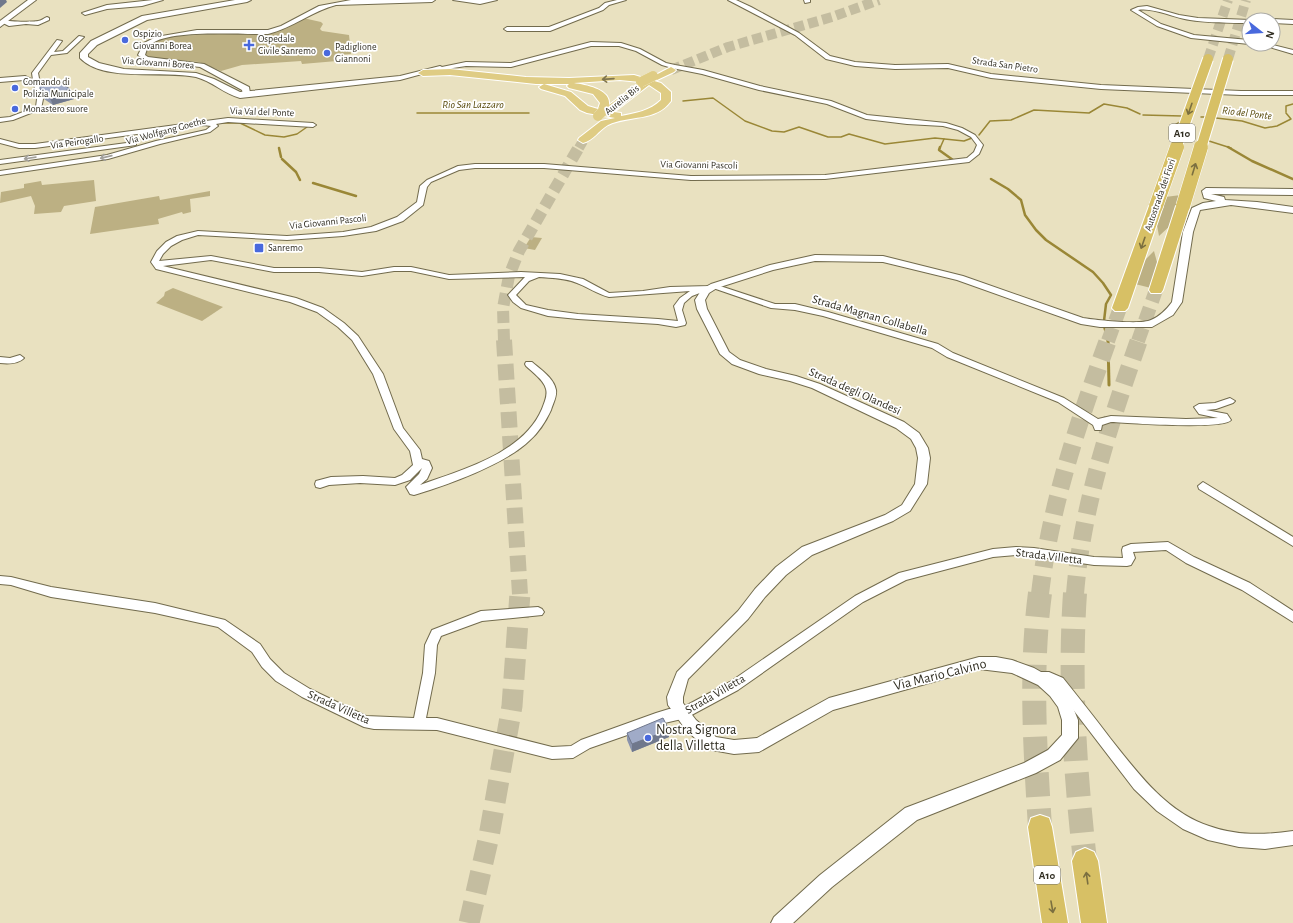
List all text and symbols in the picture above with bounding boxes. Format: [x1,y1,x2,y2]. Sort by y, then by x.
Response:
north arrow [1241,12,1281,52]
place label: Ospizio Giovanni Borea [133,29,192,51]
text: N [1264,30,1276,40]
place label: Ospedale Civile Sanremo [258,34,316,56]
marker: Ospizio Giovanni Borea [120,35,130,45]
marker: Ospedale Civile Sanremo [243,39,255,51]
place label: Padiglione Giannoni [335,42,377,64]
marker: Padiglione Giannoni [322,48,332,58]
street label: Via Giovanni Borea [121,55,195,71]
street label: Strada San Pietro [971,55,1039,75]
one-way arrow [602,75,615,82]
place label: Comando di Polizia Municipale [23,77,94,99]
marker: Comando di Polizia Municipale [10,83,20,93]
street label: Aurelia Bis [603,83,641,117]
water label: Rio San Lazzaro [442,99,504,110]
one-way arrow [1186,103,1193,116]
marker: Monastero suore [10,104,20,114]
place label: Monastero suore [23,104,88,114]
water label: Rio del Ponte [1221,104,1273,122]
street label: Via Val del Ponte [230,106,295,118]
street label: Via Wolfgang Goethe [125,115,207,146]
road number: A10 [1169,124,1195,142]
street label: Via Peirogallo [50,133,104,151]
one-way arrow [24,154,37,162]
one-way arrow [99,154,112,162]
street label: Autostrada dei Fiori [1143,158,1177,232]
street label: Via Giovanni Pascoli [660,159,738,171]
one-way arrow [1191,162,1198,175]
street label: Via Giovanni Pascoli [289,213,367,231]
one-way arrow [1139,236,1146,249]
marker: Sanremo [253,242,265,254]
place label: Sanremo [268,243,303,253]
street label: Strada Magnan Collabella [811,293,930,337]
street label: Strada degli Olandesi [807,365,903,417]
street label: Strada Villetta [1015,546,1083,566]
street label: Via Mario Calvino [892,657,988,693]
street label: Strada Villetta [683,672,747,716]
street label: Strada Villetta [306,688,372,726]
place label: Nostra Signora della Villetta [656,723,737,753]
marker: Nostra Signora della Villetta [643,733,653,743]
road number: A10 [1034,866,1060,884]
one-way arrow [1083,872,1091,885]
one-way arrow [1048,900,1056,913]

